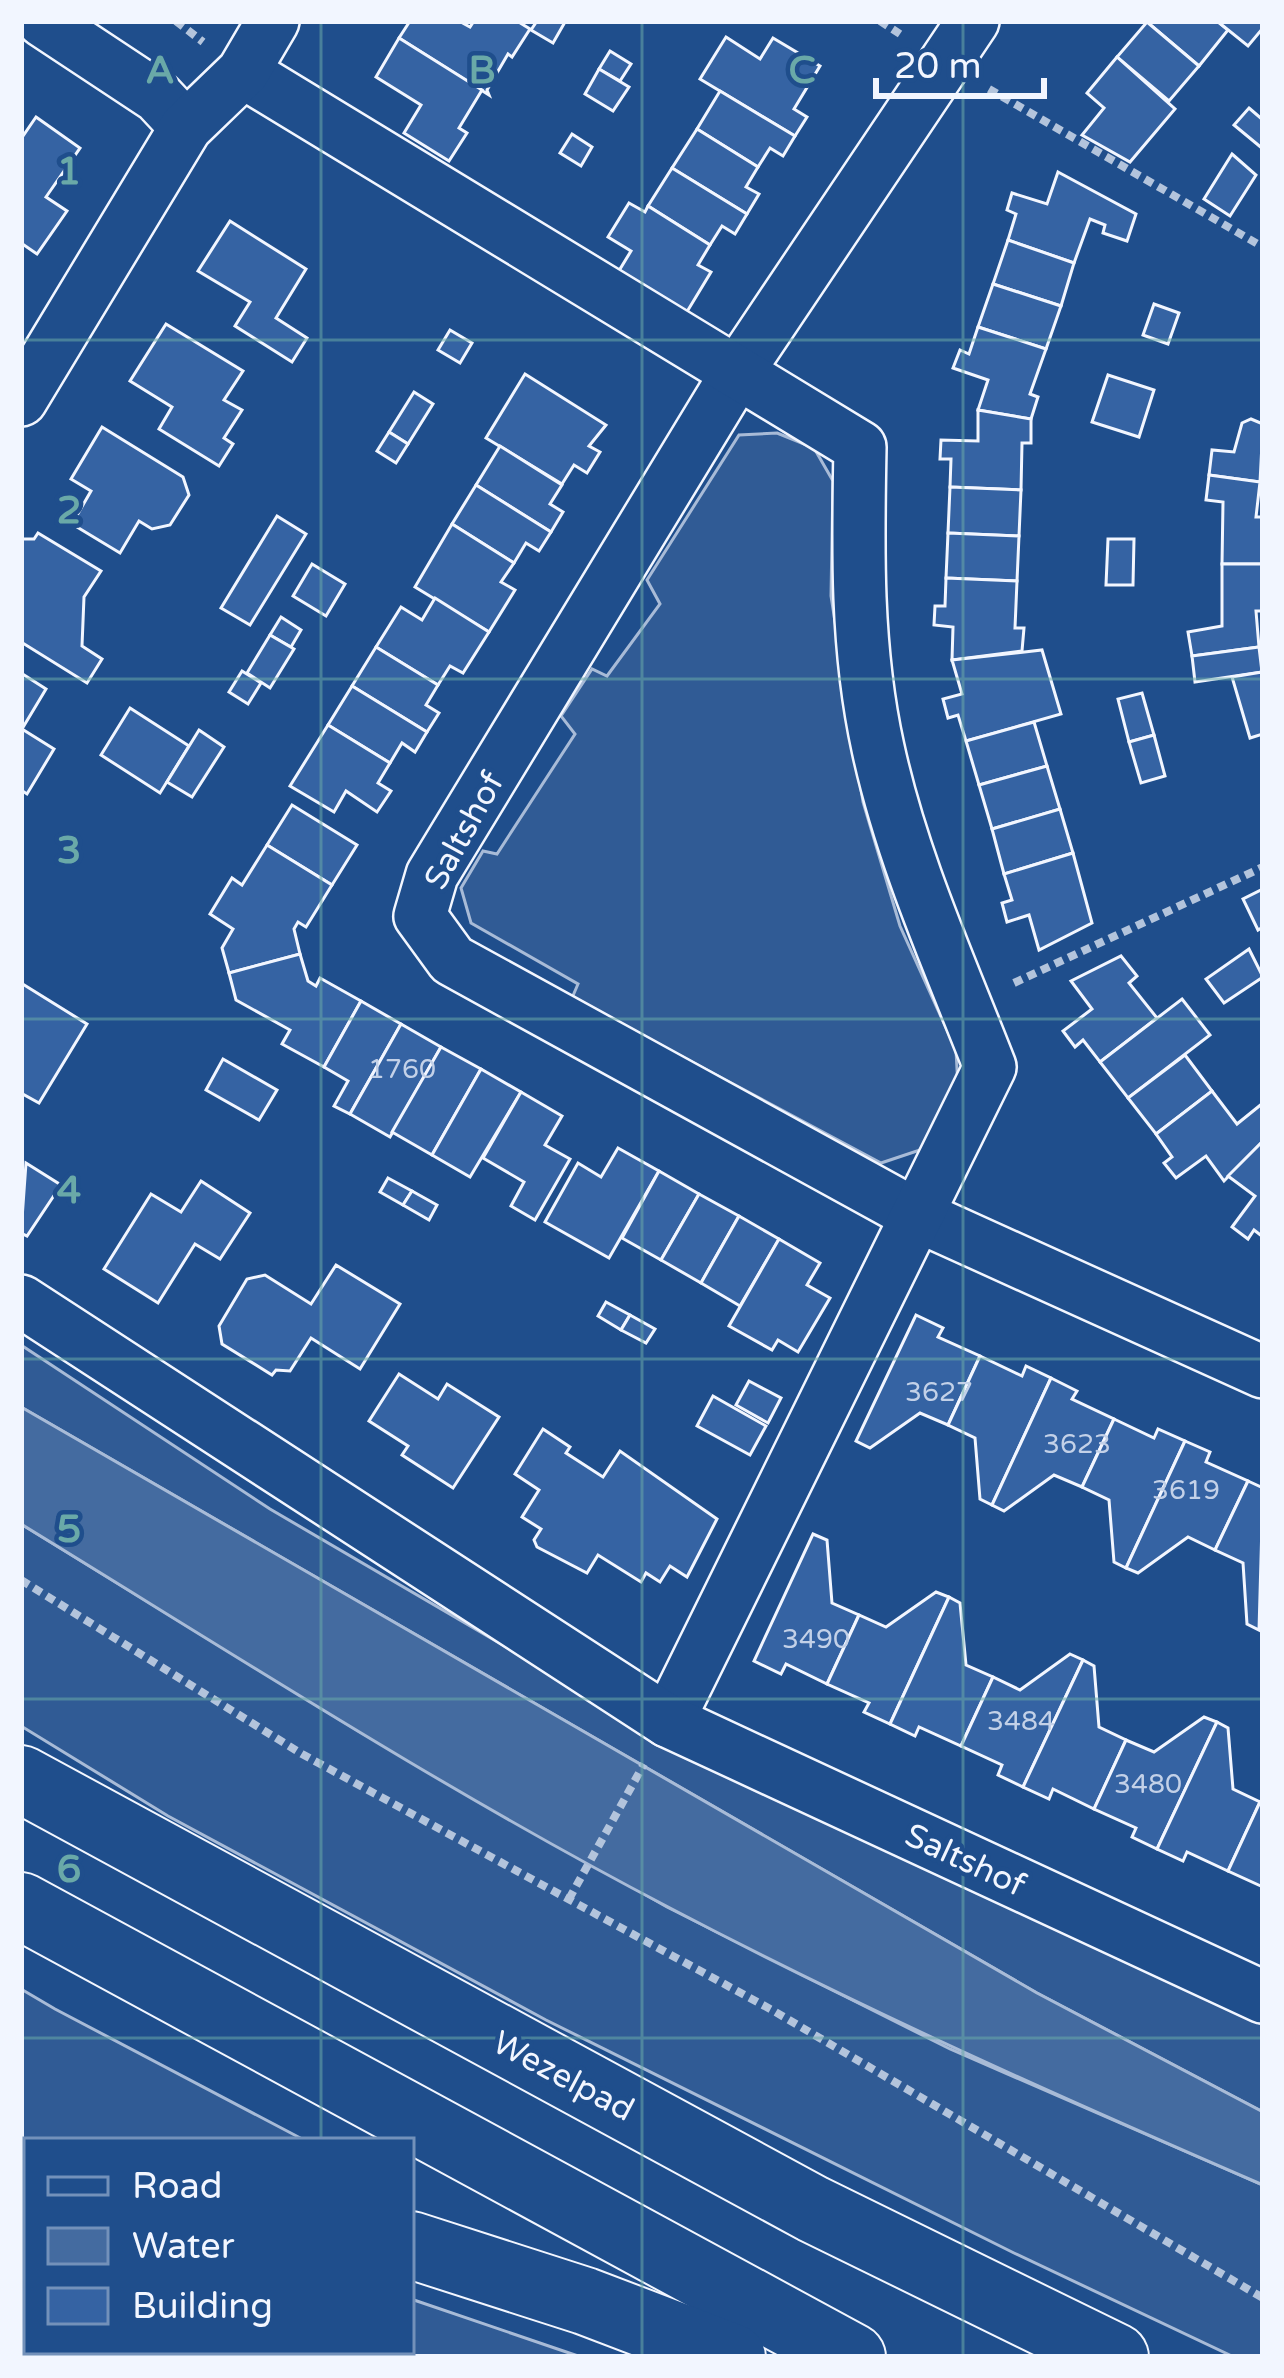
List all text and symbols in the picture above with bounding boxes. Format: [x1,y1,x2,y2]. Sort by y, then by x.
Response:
scale bar [876,24,1044,98]
text: 20 m [894,45,982,88]
text: A [145,47,175,94]
text: B [468,47,496,94]
text: C [788,47,816,94]
text: 1 [57,148,81,195]
text: 2 [57,487,81,534]
street label: Saltshof [416,765,513,896]
text: 3 [57,827,81,874]
house number: 1760 [368,1053,436,1086]
text: 4 [57,1167,81,1214]
house number: 3627 [905,1376,973,1409]
house number: 3623 [1043,1428,1111,1461]
house number: 3619 [1152,1474,1220,1507]
text: 5 [57,1506,81,1553]
house number: 3490 [782,1623,850,1656]
house number: 3484 [987,1705,1055,1738]
house number: 3480 [1114,1768,1182,1801]
street label: Saltshof [899,1816,1032,1905]
text: 6 [57,1846,81,1893]
street label: Wezelpad [486,2023,640,2130]
legend [24,2138,414,2354]
text: Road [132,2165,222,2208]
text: Water [132,2225,235,2268]
text: Building [132,2285,273,2328]

